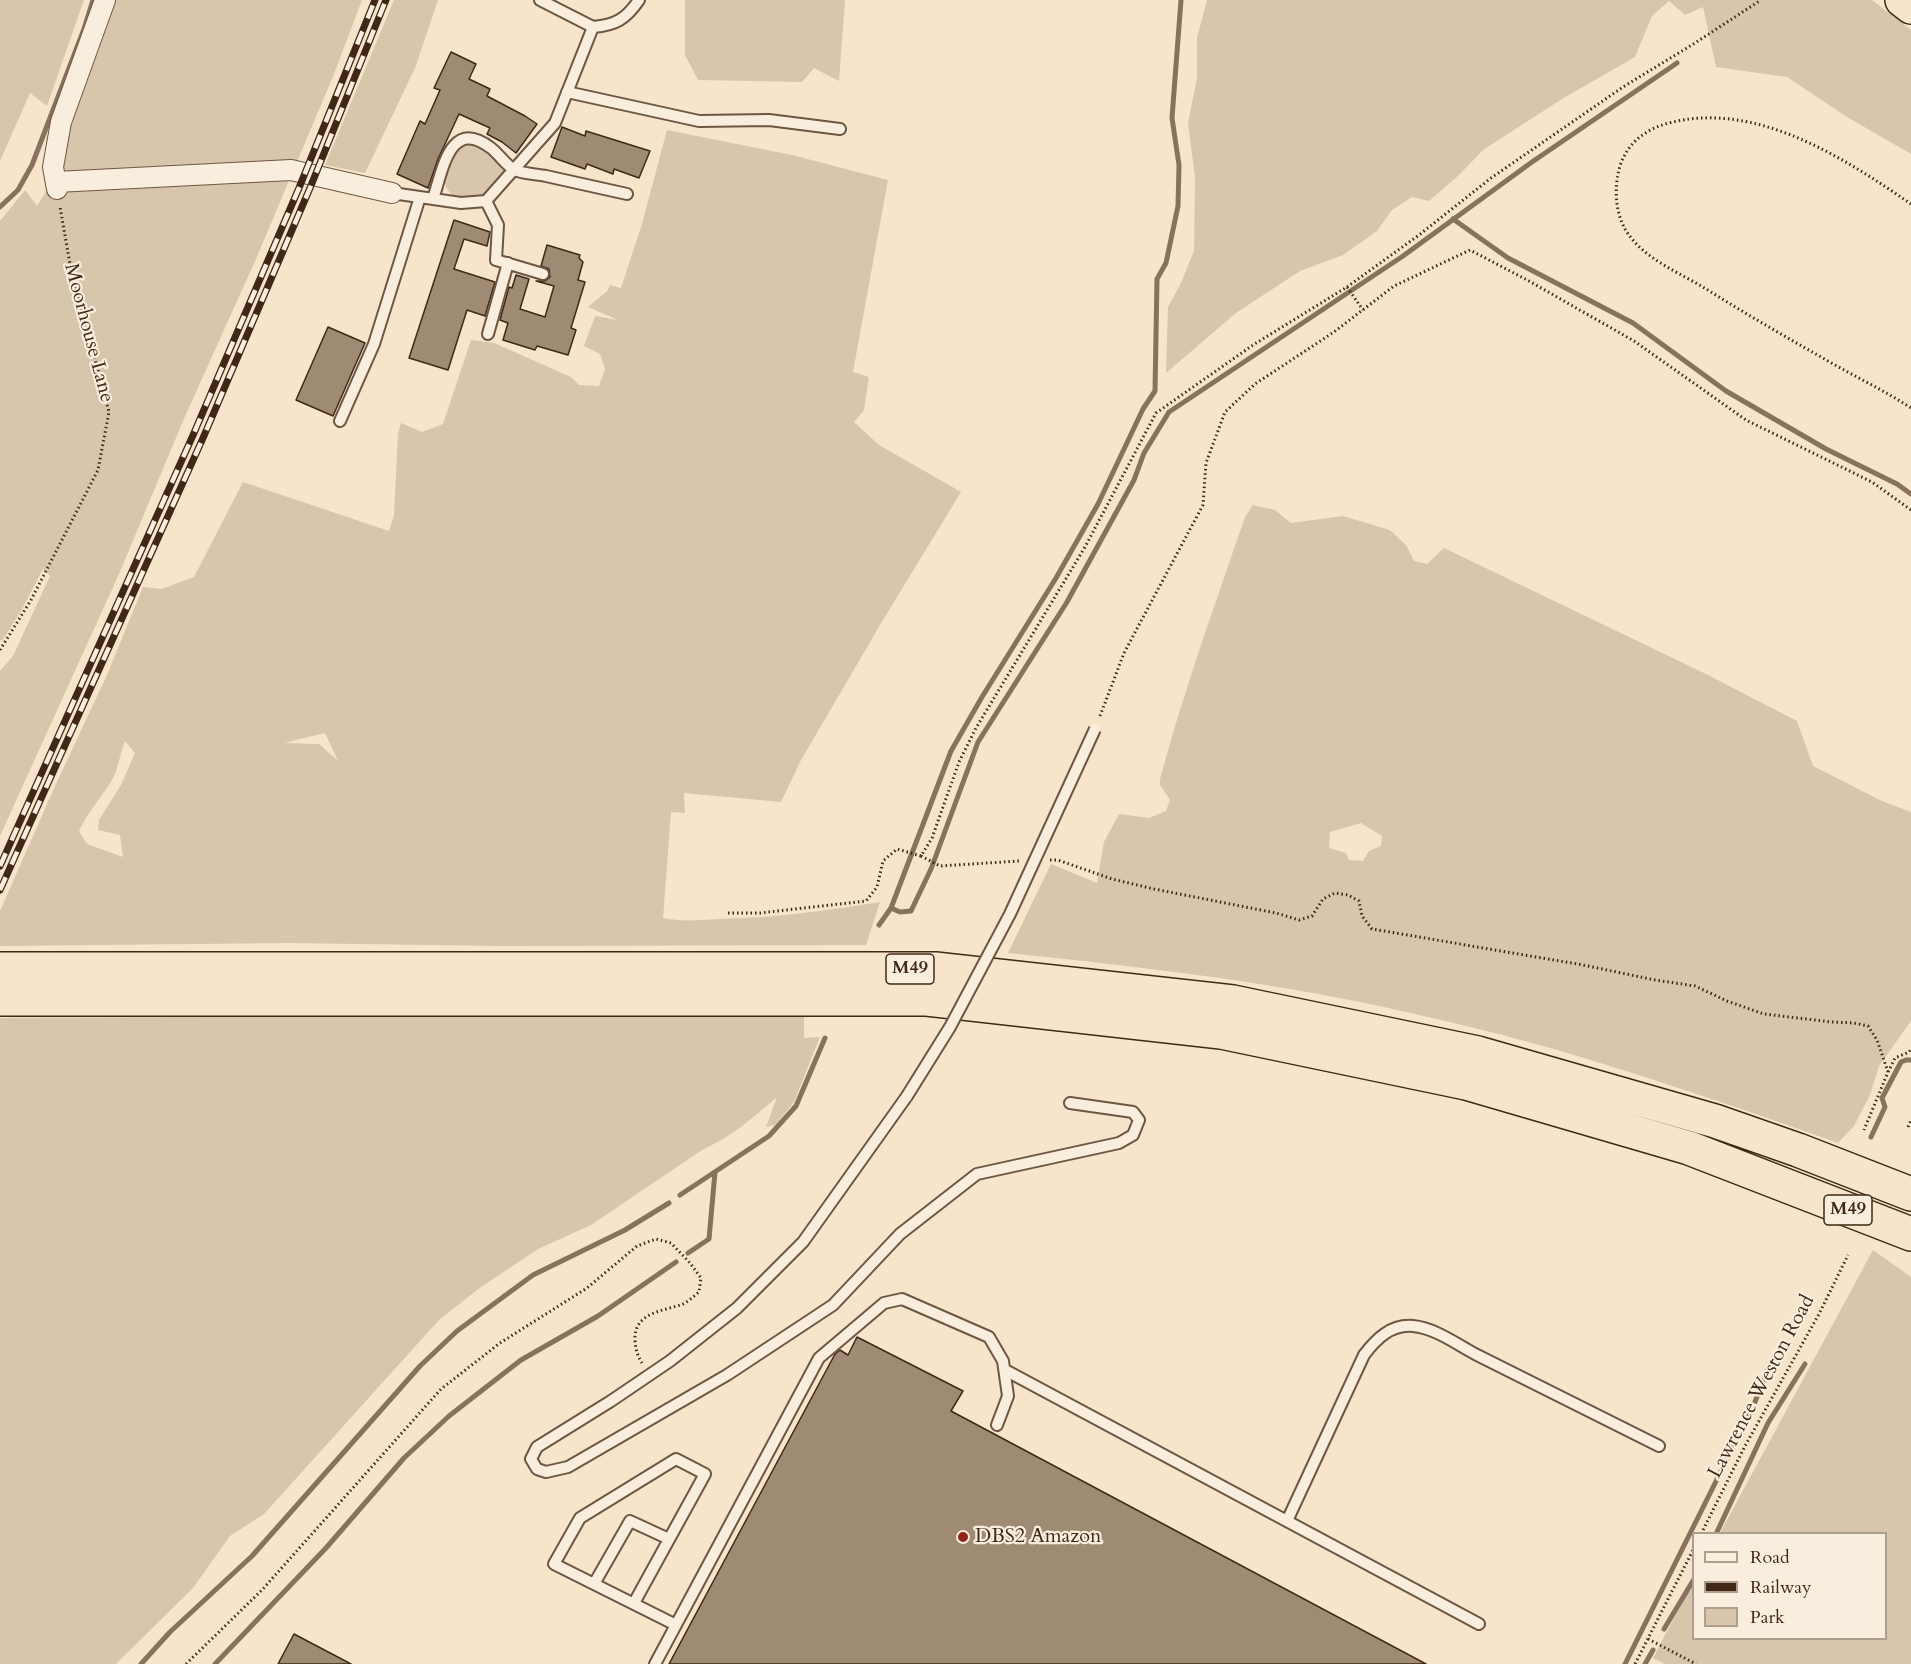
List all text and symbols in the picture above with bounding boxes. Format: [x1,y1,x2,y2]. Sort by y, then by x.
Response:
street label: Moorhouse Lane [58,261,118,405]
road number: M49 [886,954,934,984]
road number: M49 [1824,1195,1872,1225]
street label: Lawrence Weston Road [1704,1291,1820,1483]
place label: DBS2 Amazon [975,1525,1101,1549]
marker: DBS2 Amazon [956,1530,970,1544]
legend [1692,1532,1887,1640]
text: Road [1750,1545,1790,1570]
text: Railway [1750,1575,1812,1600]
text: Park [1750,1605,1785,1630]

